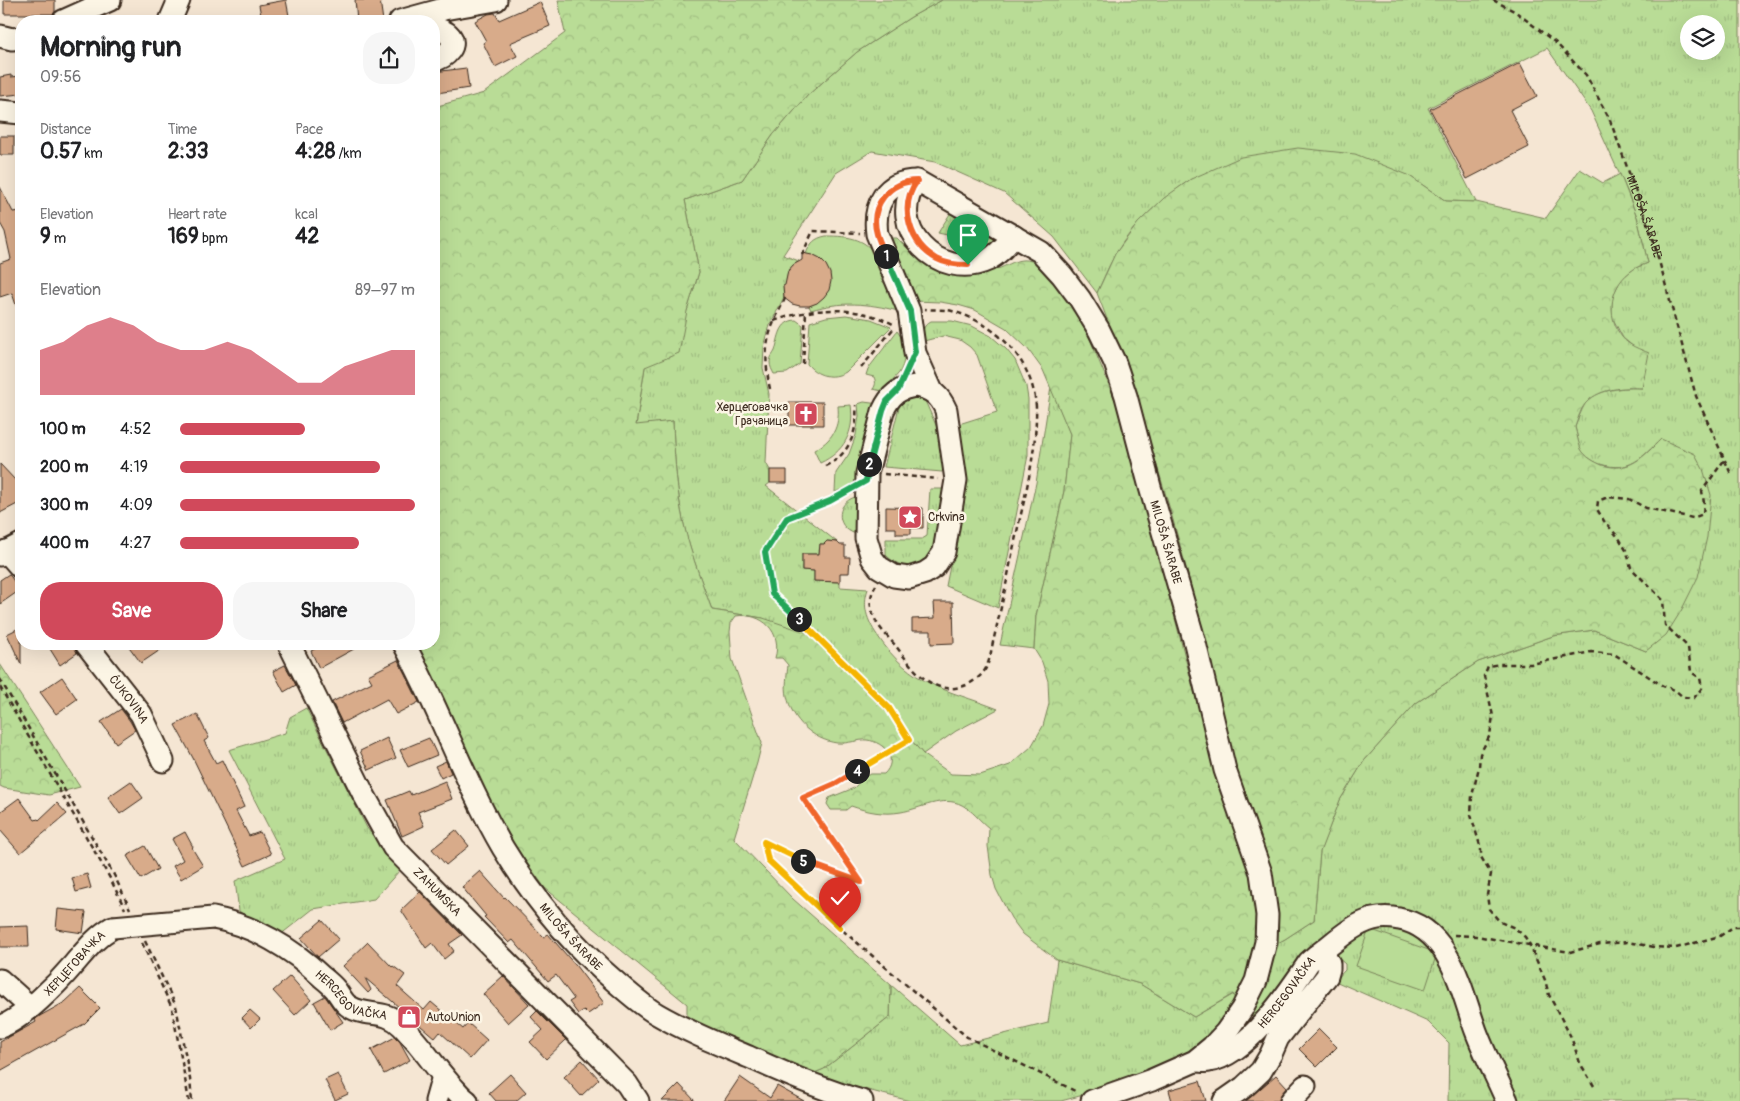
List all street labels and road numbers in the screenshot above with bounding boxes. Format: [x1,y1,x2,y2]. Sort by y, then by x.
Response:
street label: MILOŠA ŠARABE [1623,174,1665,260]
street label: MILOŠA ŠARABE [1146,499,1185,586]
street label: ĆUKOVINA [105,672,151,726]
street label: ZAHUMSKA [410,865,464,920]
street label: MILOŠA ŠARABE [536,900,605,974]
street label: ХЕРЦЕГОВАЧКА [41,928,109,999]
street label: HERCEGOVAČKA [1255,953,1319,1032]
street label: HERCEGOVAČKA [311,967,389,1024]

